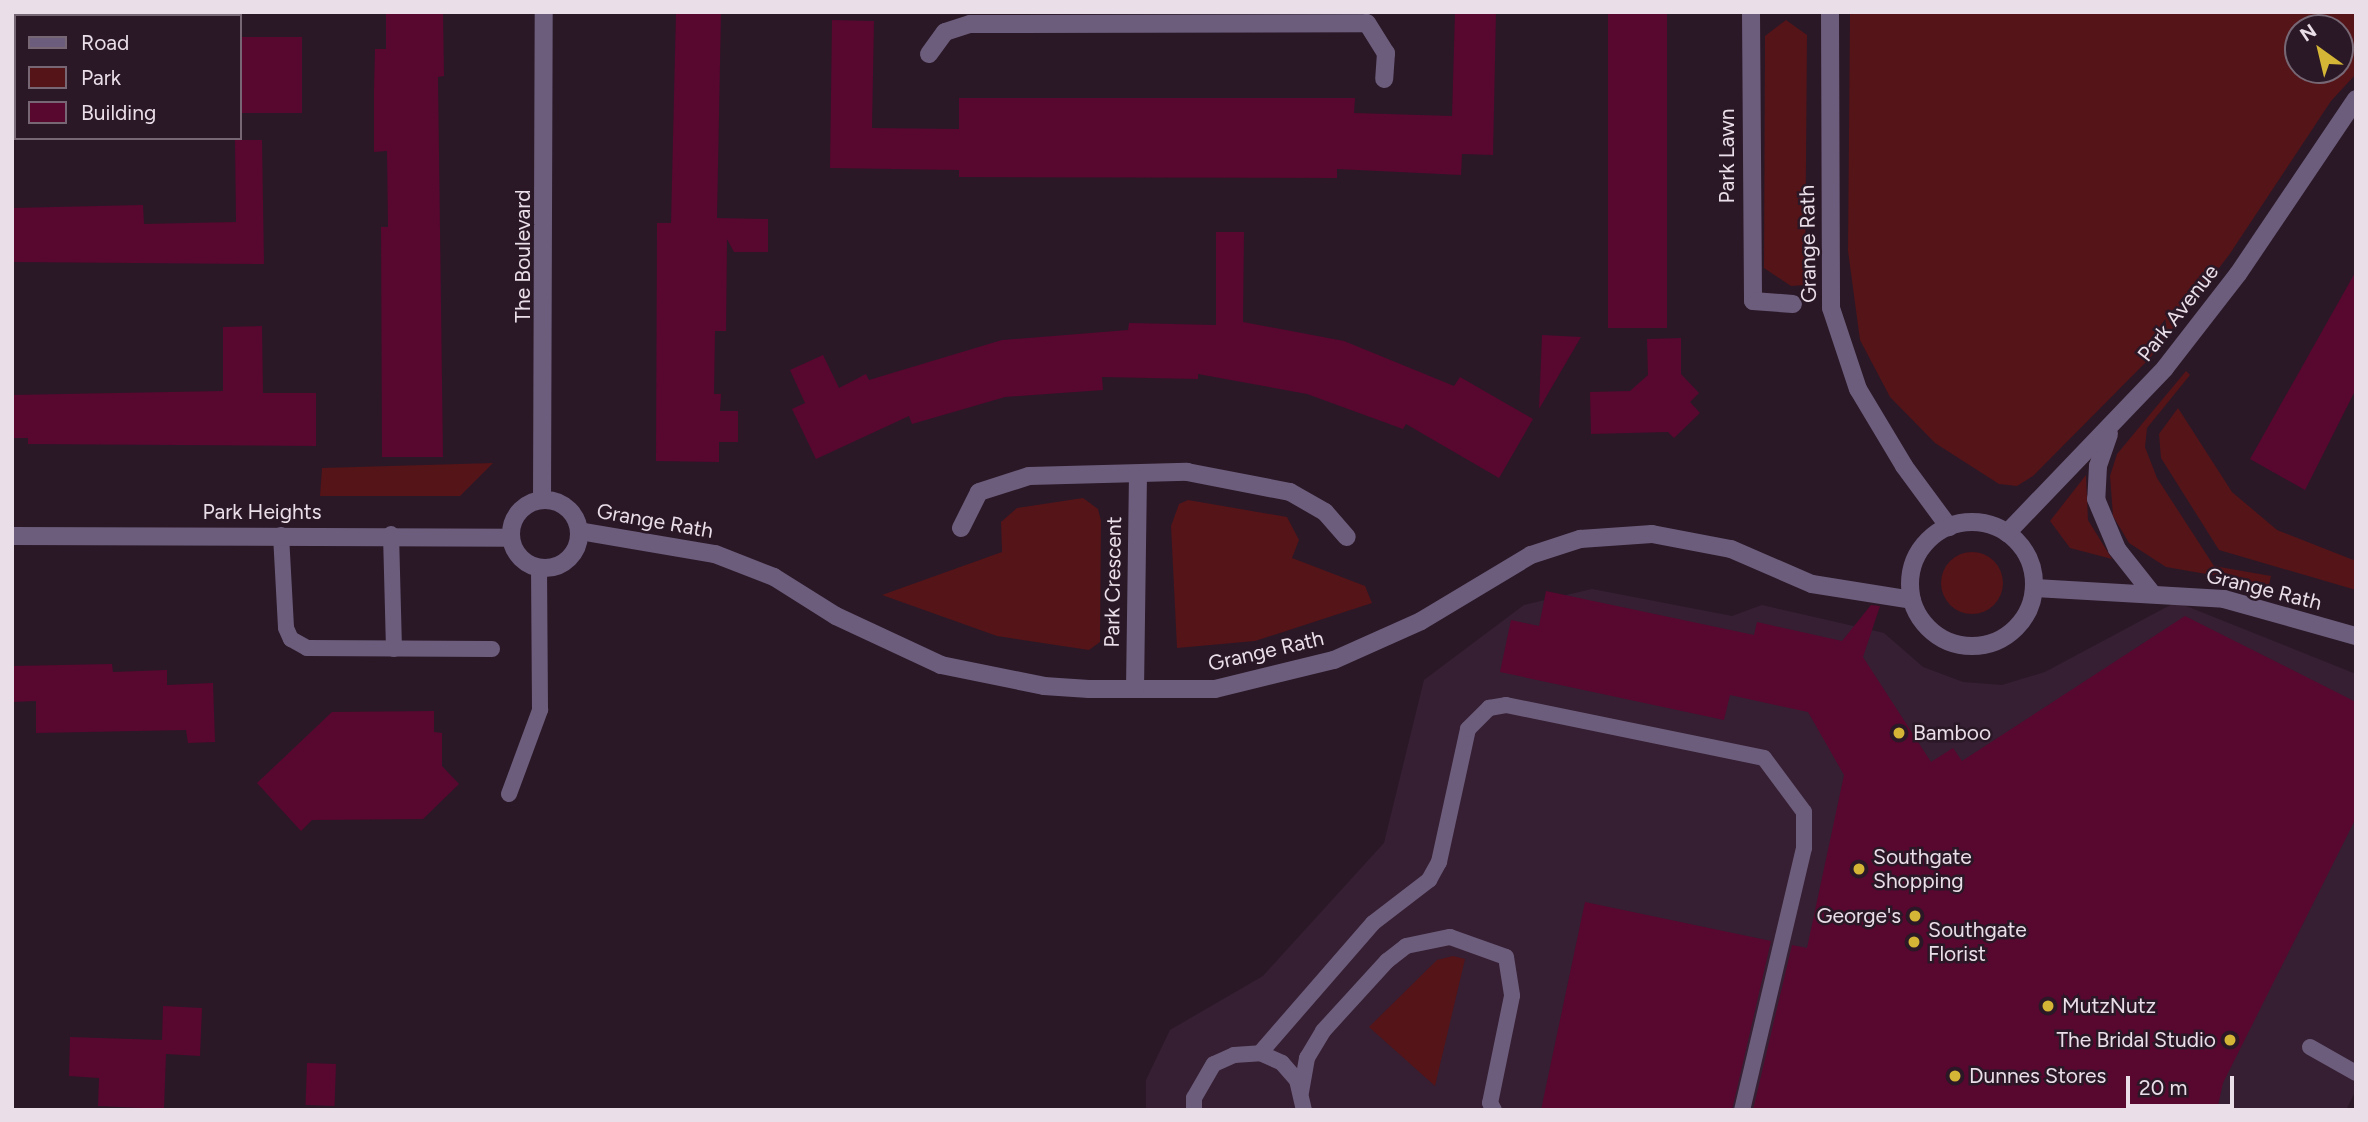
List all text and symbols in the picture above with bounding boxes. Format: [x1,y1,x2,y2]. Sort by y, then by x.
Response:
legend [14,14,242,140]
north arrow [2284,14,2354,84]
text: N [2296,19,2321,46]
text: Road [81,30,129,55]
text: Park [81,65,121,90]
text: Building [81,100,156,125]
street label: Park Lawn [1714,109,1740,203]
street label: Grange Rath [1794,185,1822,303]
street label: The Boulevard [510,189,536,323]
street label: Park Avenue [2132,259,2224,367]
street label: Grange Rath [595,498,715,544]
street label: Park Heights [202,499,322,525]
street label: Park Crescent [1099,516,1127,648]
street label: Grange Rath [2204,563,2324,615]
street label: Grange Rath [1206,625,1326,677]
place label: Bamboo [1913,720,1991,746]
marker: Bamboo [1891,725,1907,741]
place label: Southgate Shopping [1873,844,1972,894]
marker: Southgate Shopping [1851,861,1867,877]
place label: George's [1817,903,1901,929]
marker: George's [1907,908,1923,924]
place label: Southgate Florist [1928,917,2027,967]
marker: Southgate Florist [1906,934,1922,950]
place label: MutzNutz [2062,993,2156,1019]
marker: MutzNutz [2040,998,2056,1014]
place label: The Bridal Studio [2057,1027,2216,1053]
marker: The Bridal Studio [2222,1032,2238,1048]
scale bar [2130,1062,2238,1106]
place label: Dunnes Stores [1969,1063,2106,1089]
marker: Dunnes Stores [1947,1068,1963,1084]
text: 20 m [2139,1075,2187,1100]

